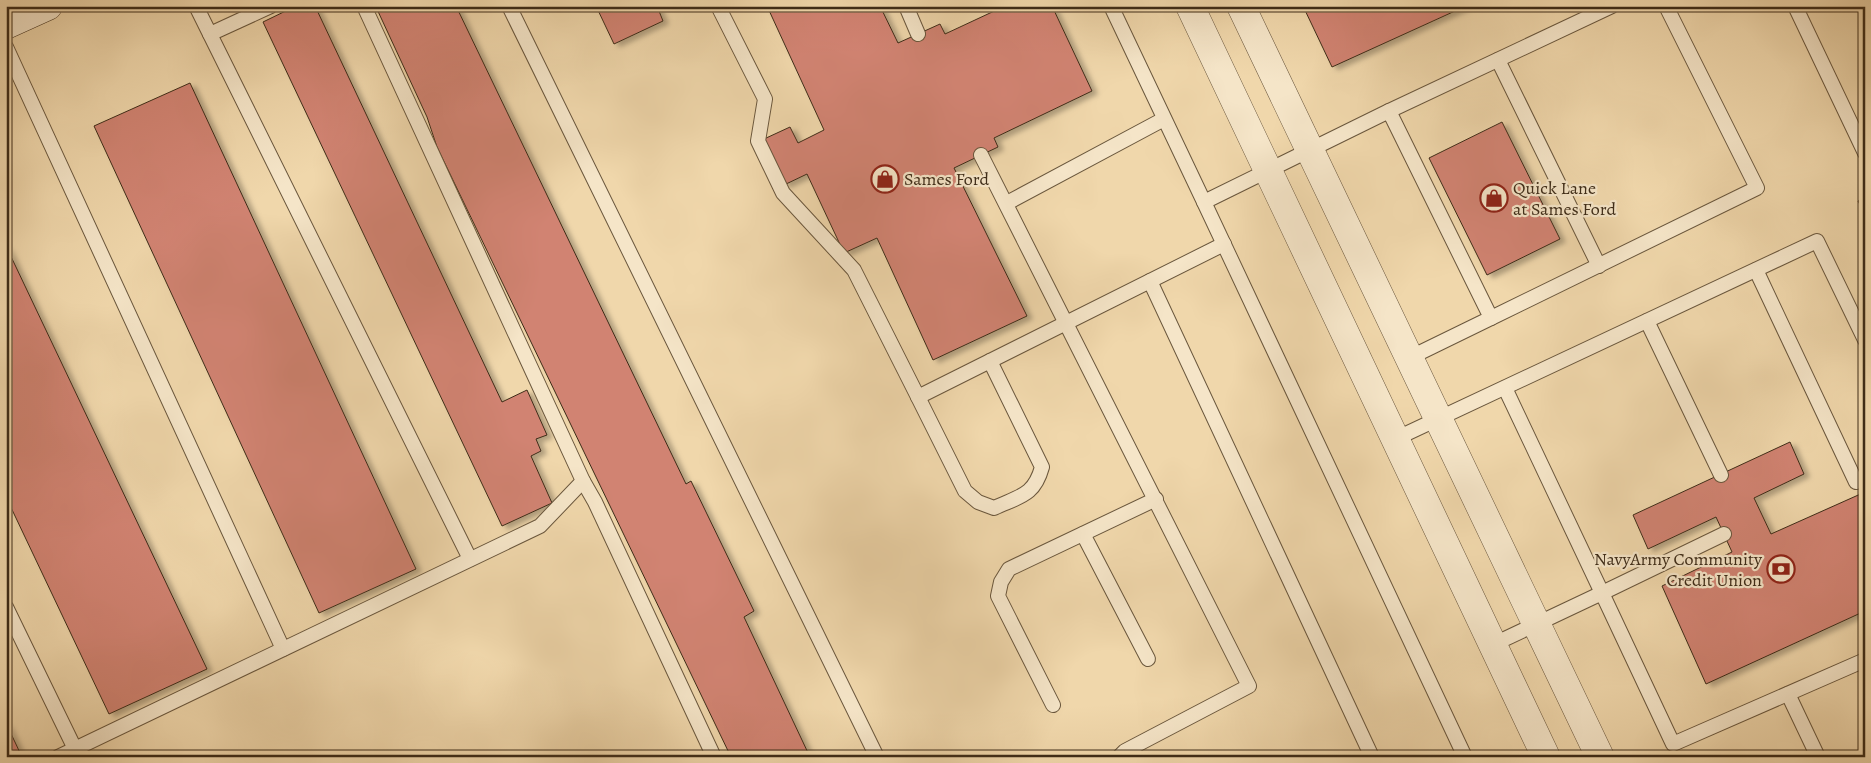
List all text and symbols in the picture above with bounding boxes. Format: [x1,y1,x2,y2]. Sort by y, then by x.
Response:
shop icon: Sames Ford [870,164,900,194]
place label: Sames Ford [904,167,989,191]
place label: Quick Lane at Sames Ford [1513,176,1616,221]
shop icon: Quick Lane at Sames Ford [1479,183,1509,213]
place label: NavyArmy Community Credit Union [1594,547,1763,592]
bank icon: NavyArmy Community Credit Union [1766,554,1796,584]

